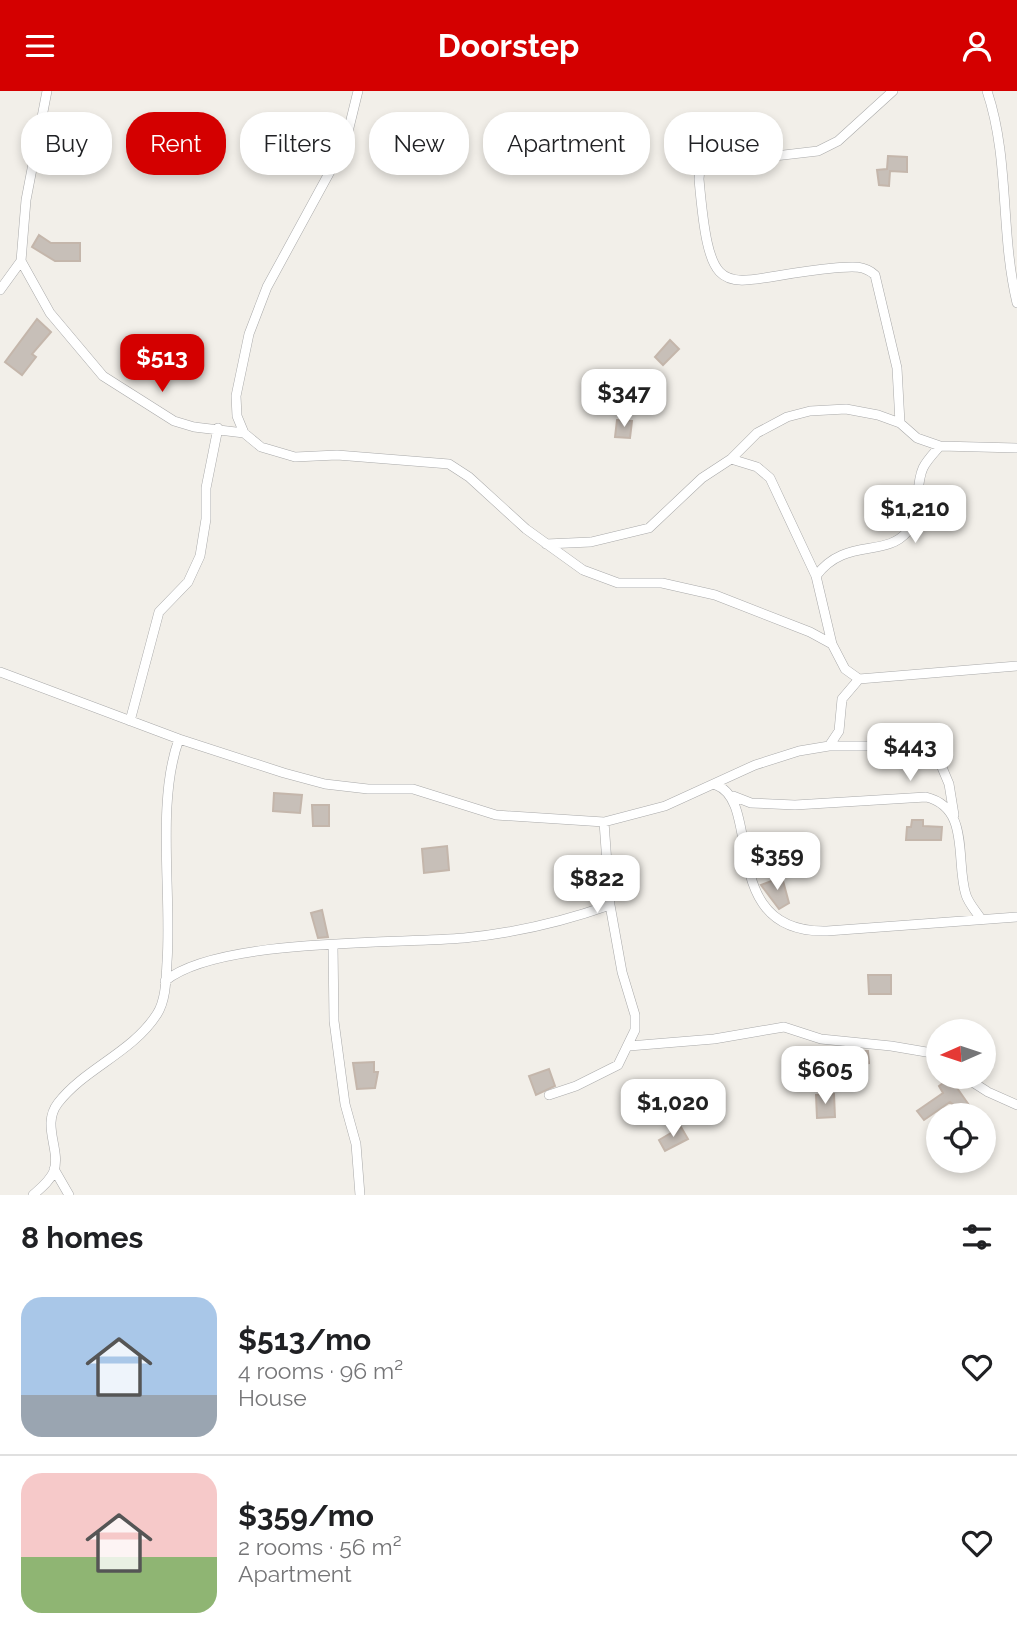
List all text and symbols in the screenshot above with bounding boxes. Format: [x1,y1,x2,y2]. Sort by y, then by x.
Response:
icon: menu [21,27,59,65]
text: Doorstep [438,27,579,64]
icon: person [958,27,996,65]
chip: Buy [21,112,112,175]
chip: Rent [126,112,226,175]
chip: Filters [240,112,355,175]
chip: New [369,112,469,175]
chip: Apartment [483,112,650,175]
chip: House [664,112,783,175]
pin: $513 [121,335,203,394]
text: $513 [136,343,188,370]
pin: $347 [583,369,665,429]
text: $347 [597,378,651,405]
pin: $1,210 [858,485,972,545]
text: $1,210 [880,494,950,521]
pin: $443 [869,723,951,783]
text: $443 [883,732,937,759]
pin: $359 [736,833,818,892]
text: $359 [750,841,804,868]
pin: $822 [556,855,638,915]
text: $822 [570,864,624,891]
north arrow [926,1019,996,1089]
map controls [926,1019,996,1173]
pin: $605 [784,1047,866,1106]
text: $605 [797,1055,853,1082]
pin: $1,020 [616,1079,730,1139]
text: $1,020 [637,1088,709,1115]
button: locate [926,1103,996,1173]
icon: filters [958,1218,996,1256]
text: 8 homes [21,1220,143,1255]
text: $513/mo [238,1322,371,1357]
icon: home [77,1325,161,1409]
icon: heart [958,1348,996,1386]
text: 4 rooms · 96 m² [238,1357,403,1384]
text: House [238,1384,307,1411]
text: $359/mo [238,1498,374,1533]
icon: home [77,1501,161,1585]
icon: heart [958,1524,996,1562]
text: 2 rooms · 56 m² [238,1533,402,1560]
text: Apartment [238,1560,352,1587]

